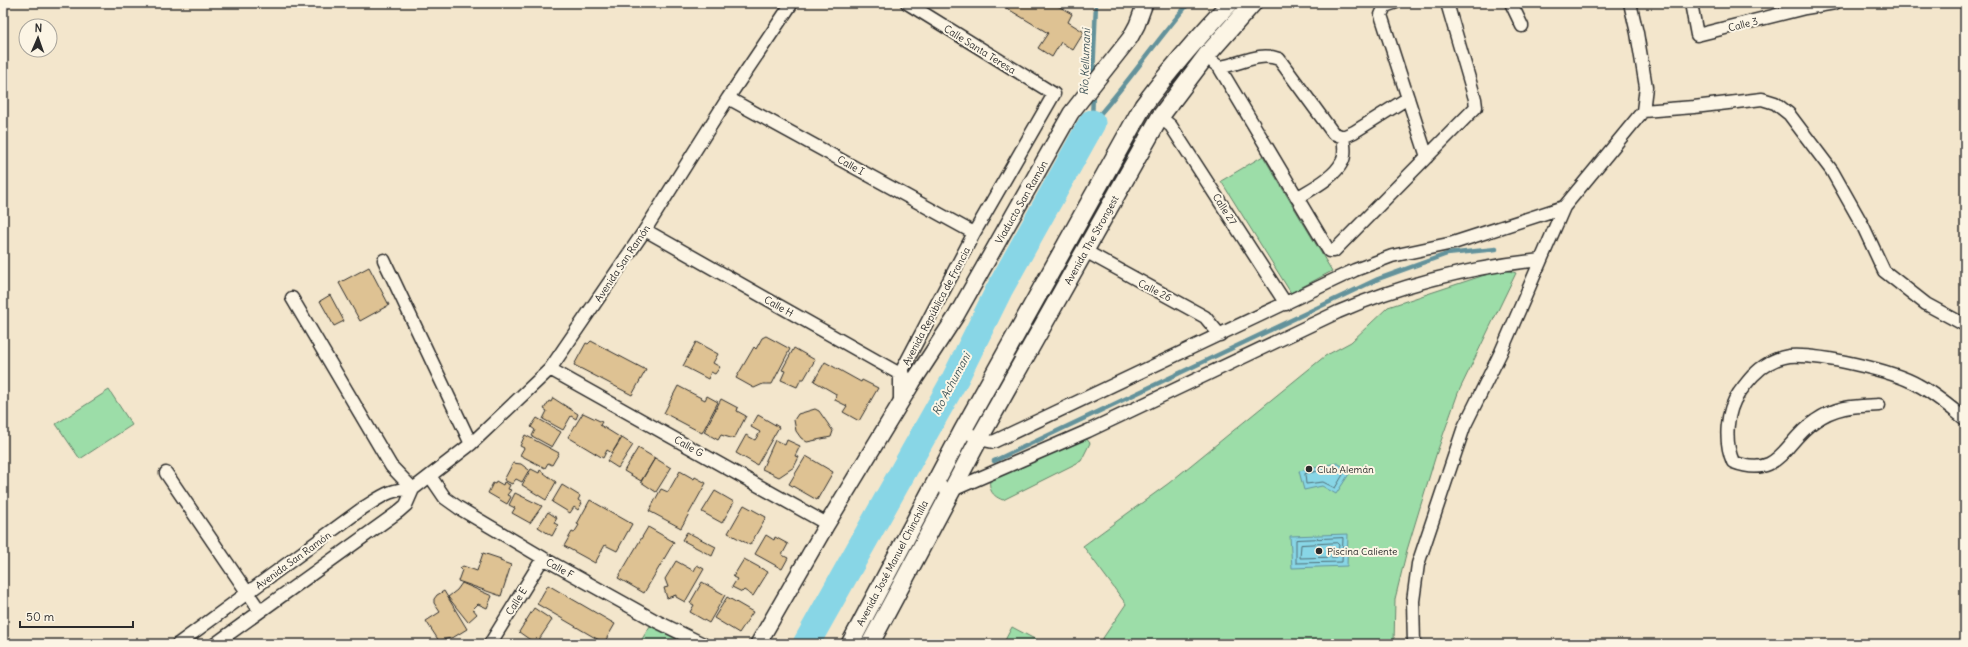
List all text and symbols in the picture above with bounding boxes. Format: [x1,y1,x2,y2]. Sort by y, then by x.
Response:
street label: Calle 3 [1727,14,1760,34]
north arrow [18,18,58,58]
text: N [34,21,42,35]
street label: Calle Santa Teresa [941,22,1018,77]
water label: Río Kellumani [1077,27,1093,96]
street label: Calle I [835,153,867,178]
street label: Viaducto San Ramón [992,158,1051,246]
street label: Calle 27 [1210,191,1240,228]
street label: Avenida The Strongest [1061,193,1122,287]
street label: Avenida San Ramón [592,222,653,304]
street label: Avenida República de Francia [900,245,973,368]
street label: Calle 26 [1136,277,1174,304]
street label: Calle H [762,293,796,320]
water label: Río Achumani [929,349,974,417]
street label: Calle G [672,433,706,460]
place label: Club Alemán [1317,463,1374,476]
marker: Club Alemán [1304,464,1314,474]
street label: Avenida José Manuel Chinchilla [854,498,931,628]
street label: Avenida San Ramón [253,529,334,592]
place label: Piscina Caliente [1327,545,1397,558]
marker: Piscina Caliente [1314,546,1324,556]
street label: Calle F [543,555,576,582]
street label: Calle E [503,585,530,618]
scale bar [20,603,133,629]
text: 50 m [26,609,55,624]

